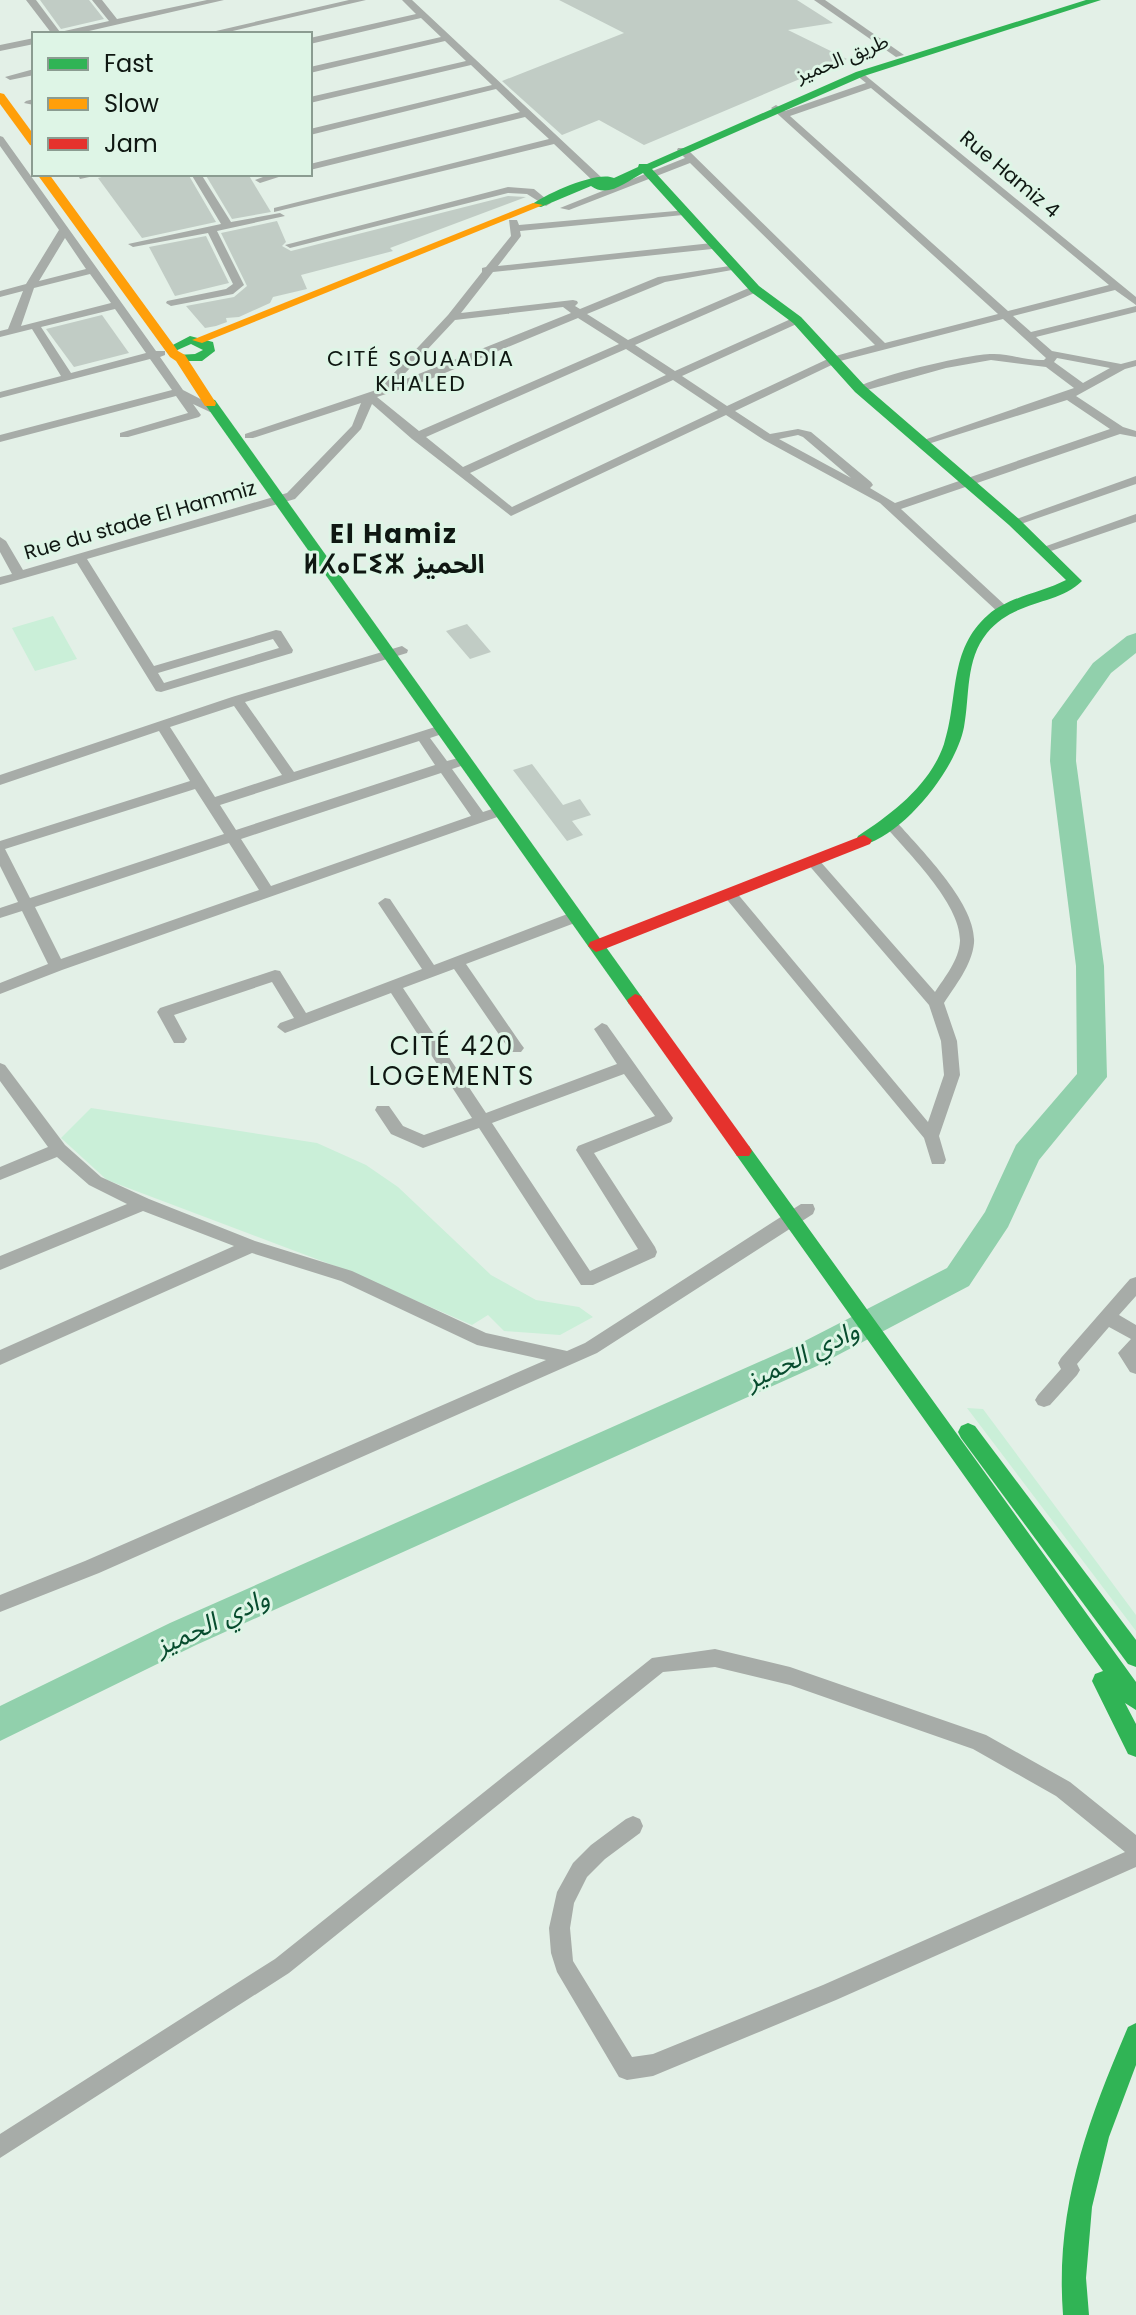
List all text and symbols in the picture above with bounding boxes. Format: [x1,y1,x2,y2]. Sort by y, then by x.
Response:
street label: طريق الحميز [790,27,893,90]
legend [32,32,312,176]
text: Fast [104,47,154,80]
text: Slow [104,87,159,120]
street label: Rue Hamiz 4 [954,124,1066,224]
text: Jam [104,127,158,160]
district label: CITÉ SOUAADIA KHALED [327,343,515,399]
street label: Rue du stade El Hammiz [21,473,259,567]
district label: El Hamiz ⵍⵃⴰⵎⵉⵣ الحميز [303,516,485,582]
district label: CITÉ 420 LOGEMENTS [369,1028,535,1094]
water label: وادي الحميز [737,1312,866,1401]
water label: وادي الحميز [147,1580,276,1667]

